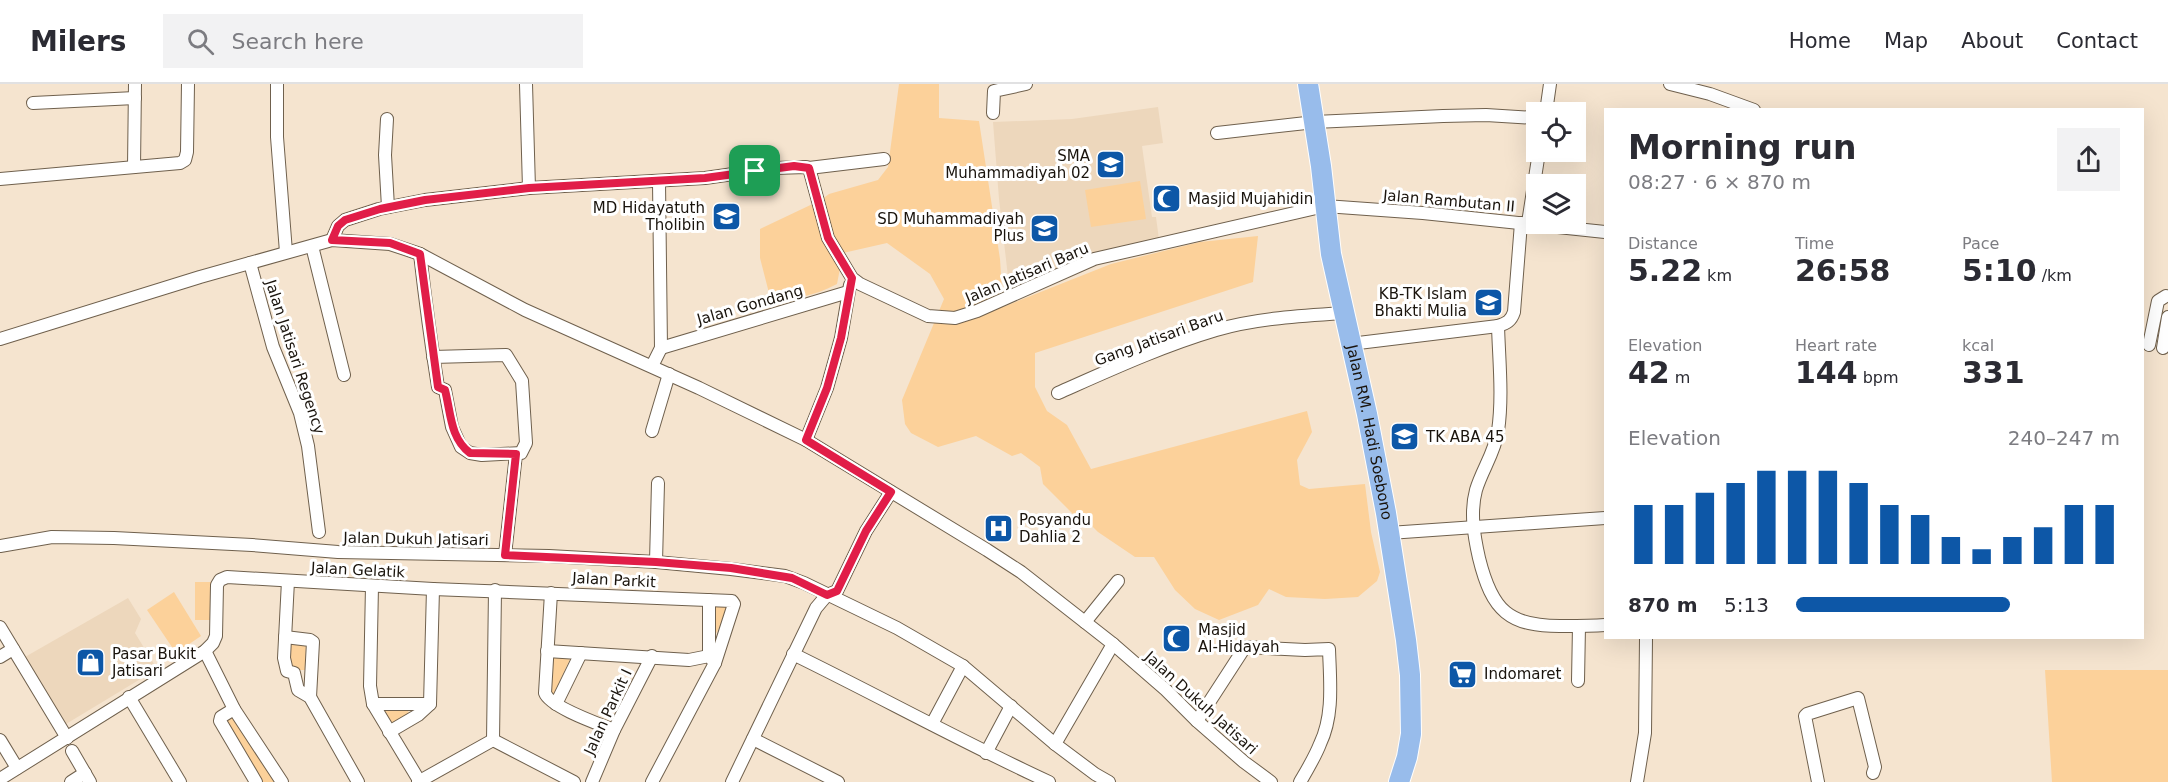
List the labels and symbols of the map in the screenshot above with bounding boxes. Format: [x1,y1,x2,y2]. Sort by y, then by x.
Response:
pin [729,145,780,196]
place label: SMA Muhammadiyah 02 [945,147,1091,182]
school or university icon: SMA Muhammadiyah 02 [1095,149,1127,181]
mosque icon: Masjid Mujahidin [1151,183,1183,215]
street label: Jalan Rambutan II [1381,186,1516,216]
place label: Masjid Mujahidin [1188,190,1313,208]
place label: MD Hidayatuth Tholibin [593,199,705,234]
school or university icon: MD Hidayatuth Tholibin [710,201,742,233]
place label: SD Muhammadiyah Plus [877,210,1024,245]
school or university icon: SD Muhammadiyah Plus [1029,212,1061,244]
street label: Jalan Jatisari Baru [962,239,1091,308]
street label: Jalan Jatisari Regency [261,277,329,437]
street label: Jalan Gondang [694,281,805,329]
place label: KB-TK Islam Bhakti Mulia [1375,285,1467,320]
school or university icon: KB-TK Islam Bhakti Mulia [1472,287,1504,319]
street label: Gang Jatisari Baru [1092,306,1226,370]
street label: Jalan RM. Hadi Soebono [1342,342,1396,521]
school or university icon: TK ABA 45 [1389,421,1421,453]
place label: TK ABA 45 [1425,428,1504,446]
place label: Posyandu Dahlia 2 [1019,511,1091,546]
hospital icon: Posyandu Dahlia 2 [982,513,1014,545]
street label: Jalan Dukuh Jatisari [342,529,489,549]
street label: Jalan Gelatik [309,558,406,581]
street label: Jalan Parkit [571,569,656,591]
place label: Masjid Al-Hidayah [1198,621,1280,656]
mosque icon: Masjid Al-Hidayah [1161,623,1193,655]
place label: Pasar Bukit Jatisari [111,645,196,680]
shop icon: Pasar Bukit Jatisari [75,647,107,679]
street label: Jalan Dukuh Jatisari [1140,647,1261,758]
supermarket icon: Indomaret [1447,658,1479,690]
place label: Indomaret [1484,665,1561,683]
street label: Jalan Parkit I [580,666,636,759]

